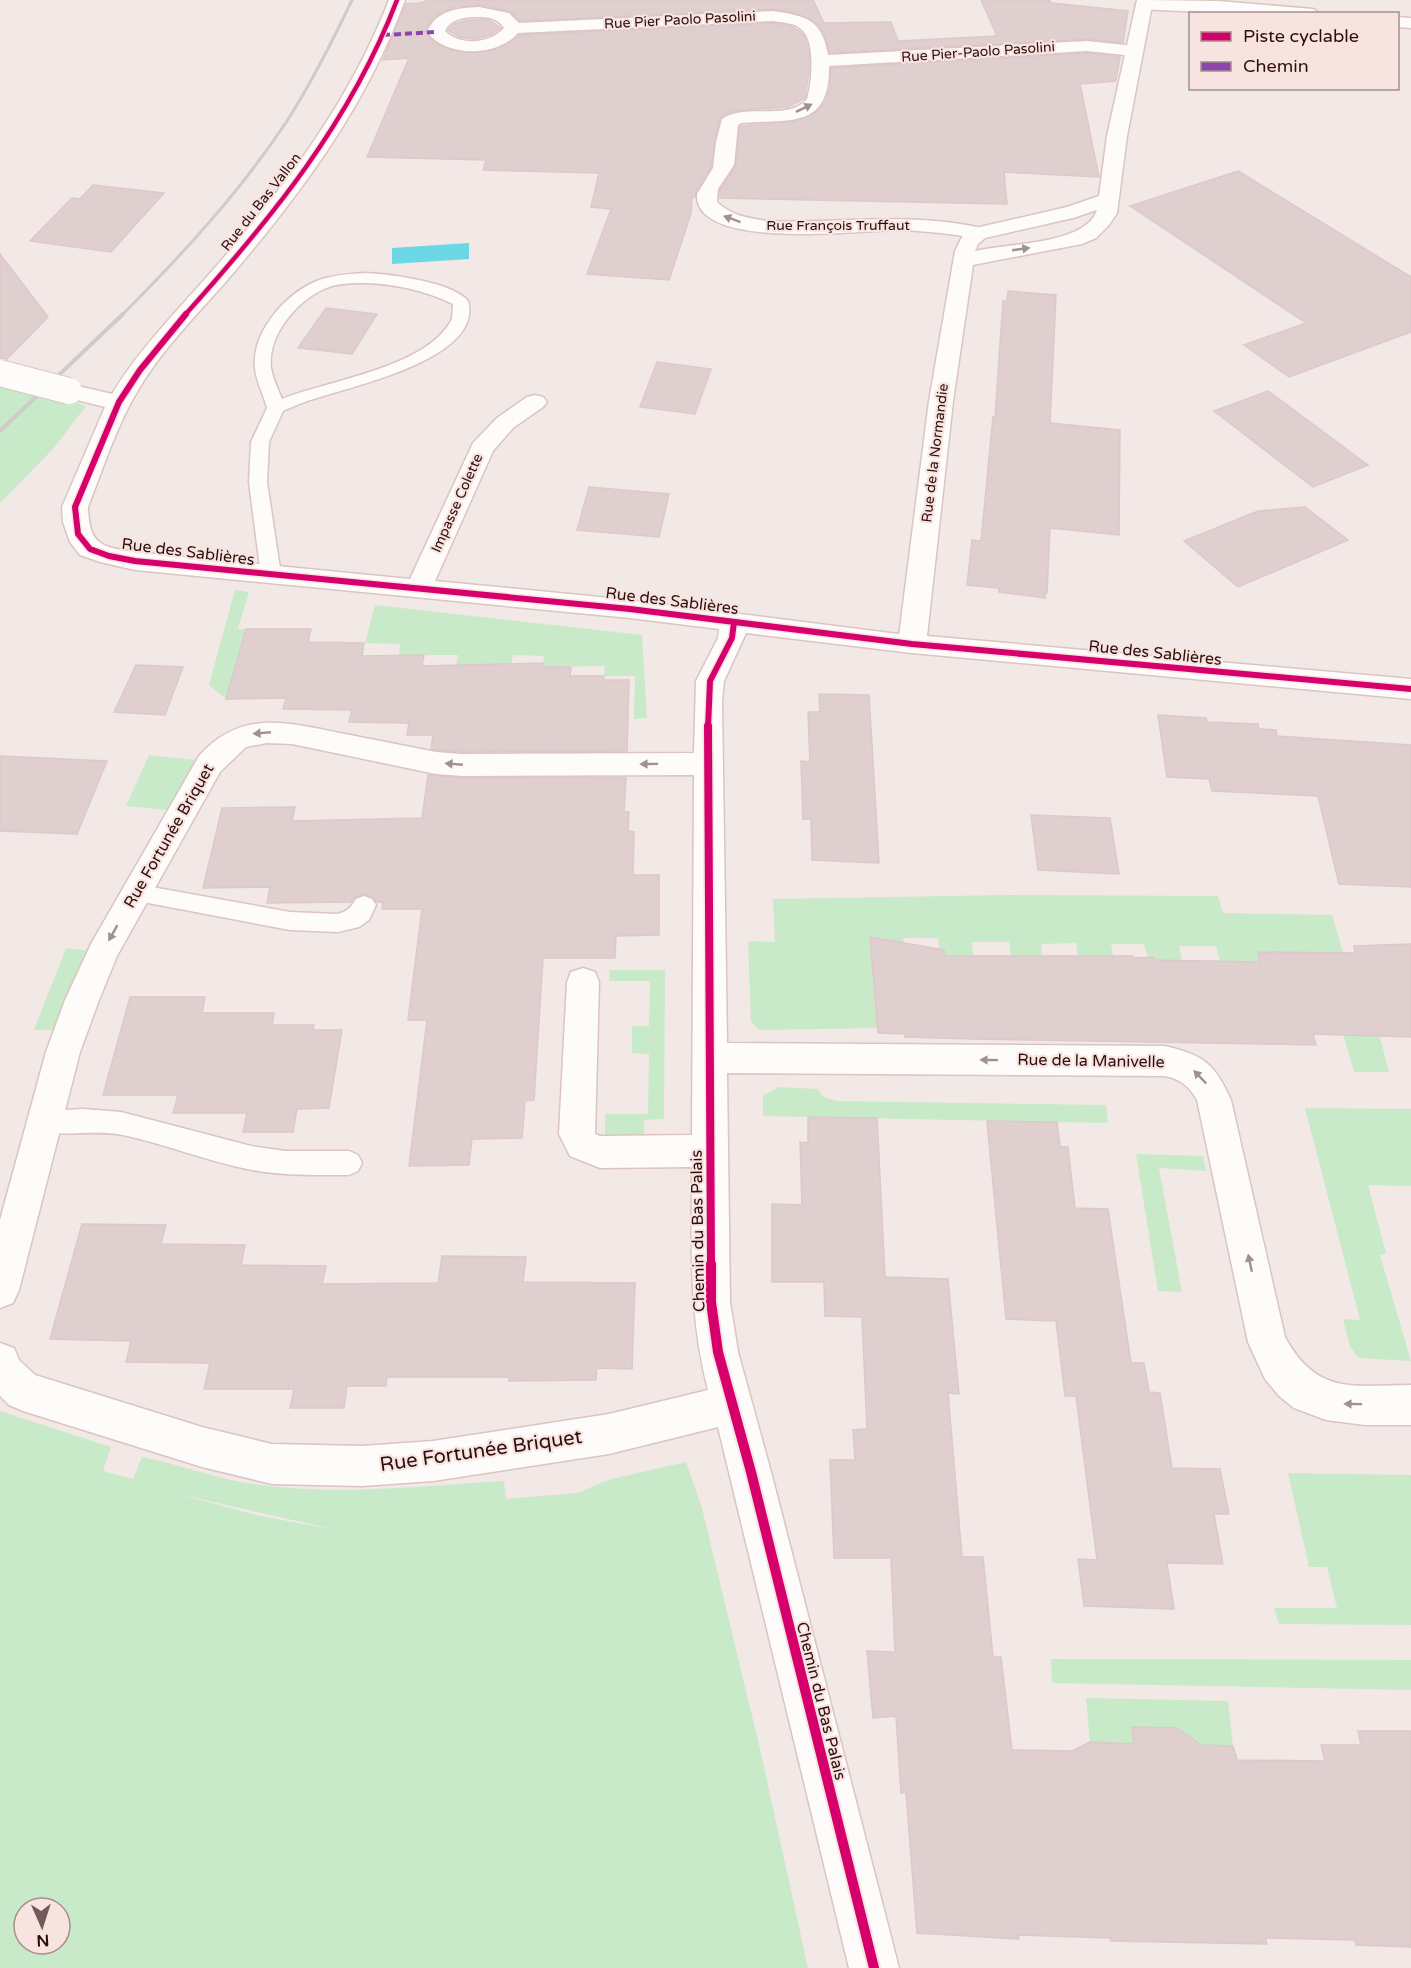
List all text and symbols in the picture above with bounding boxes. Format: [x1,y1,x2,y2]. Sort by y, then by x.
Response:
street label: Rue Pier Paolo Pasolini [604,8,756,32]
legend [1189,12,1399,90]
text: Piste cyclable [1243,25,1359,47]
street label: Rue Pier-Paolo Pasolini [901,38,1055,66]
text: Chemin [1243,55,1309,77]
one-way arrow [795,104,813,114]
street label: Rue du Bas Vallon [217,150,305,254]
one-way arrow [723,214,741,224]
street label: Rue François Truffaut [766,217,910,234]
one-way arrow [1012,244,1031,253]
street label: Rue de la Normandie [918,382,952,523]
street label: Impasse Colette [428,451,486,555]
street label: Rue des Sablières [120,534,256,570]
street label: Rue des Sablières [604,583,740,619]
street label: Rue des Sablières [1087,636,1223,670]
one-way arrow [252,728,271,738]
one-way arrow [444,759,463,769]
one-way arrow [639,759,658,769]
street label: Rue Fortunée Briquet [120,760,218,912]
one-way arrow [108,924,118,941]
street label: Rue de la Manivelle [1017,1050,1165,1072]
one-way arrow [980,1055,999,1065]
one-way arrow [1193,1069,1207,1084]
street label: Chemin du Bas Palais [687,1150,709,1312]
one-way arrow [1245,1254,1254,1273]
one-way arrow [1343,1399,1362,1409]
street label: Rue Fortunée Briquet [378,1425,584,1477]
street label: Chemin du Bas Palais [792,1620,850,1782]
north arrow [12,1896,72,1956]
text: N [36,1930,50,1950]

